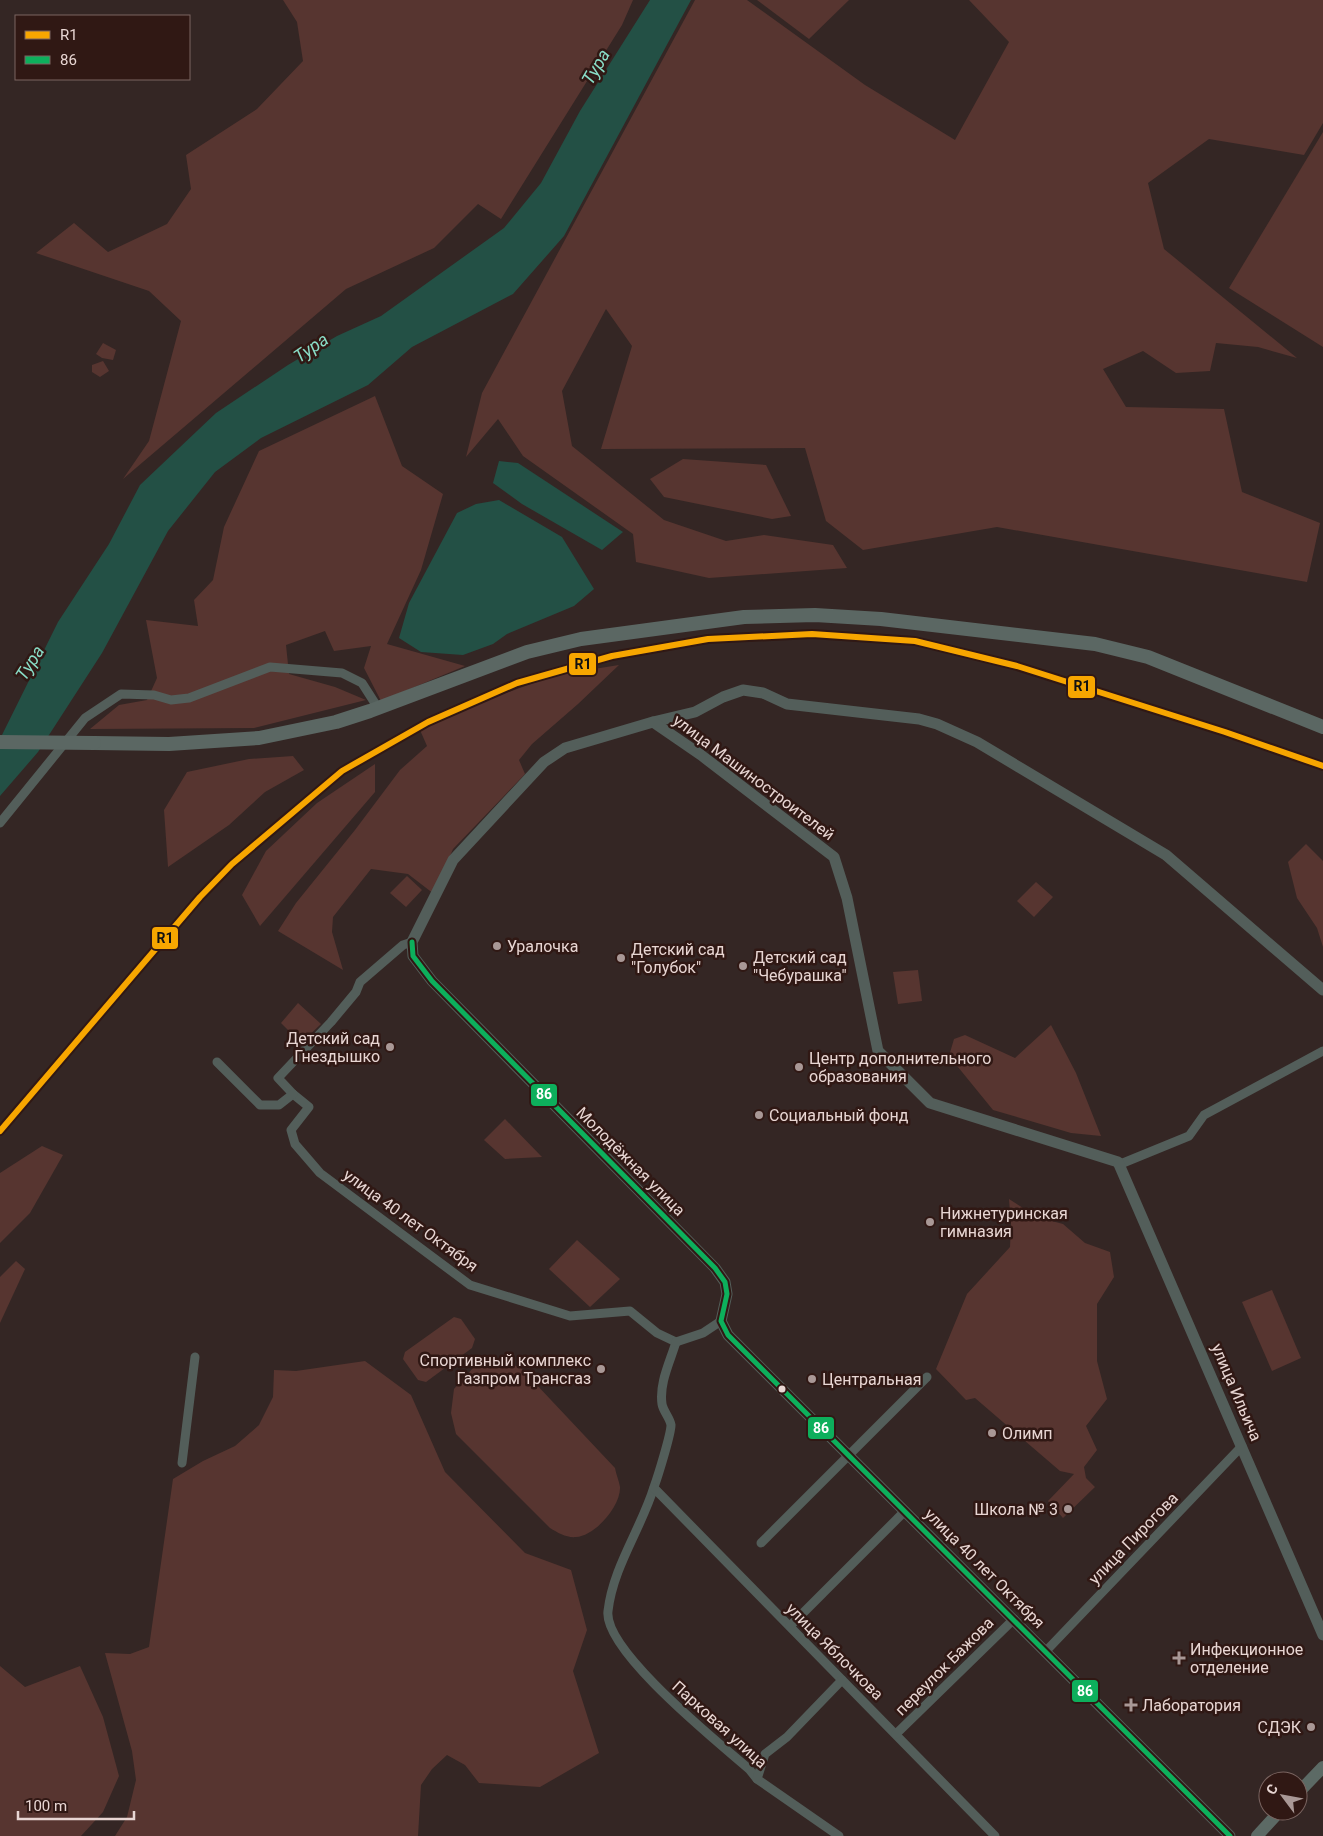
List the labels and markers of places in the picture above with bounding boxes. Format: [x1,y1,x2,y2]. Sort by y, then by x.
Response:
place label: Уралочка [507,937,578,956]
marker: Уралочка [491,940,503,952]
place label: Детский сад "Голубок" [631,940,725,977]
place label: Детский сад "Чебурашка" [753,948,847,985]
marker: Детский сад "Голубок" [615,952,627,964]
marker: Детский сад "Чебурашка" [737,960,749,972]
place label: Детский сад Гнездышко [286,1029,380,1066]
marker: Детский сад Гнездышко [384,1041,396,1053]
place label: Центр дополнительного образования [809,1049,991,1086]
marker: Центр дополнительного образования [793,1061,805,1073]
place label: Социальный фонд [769,1106,909,1125]
marker: Социальный фонд [753,1109,765,1121]
place label: Нижнетуринская гимназия [940,1204,1068,1241]
marker: Нижнетуринская гимназия [924,1216,936,1228]
place label: Спортивный комплекс Газпром Трансгаз [420,1351,591,1388]
marker: Спортивный комплекс Газпром Трансгаз [595,1363,607,1375]
place label: Центральная [822,1370,921,1389]
marker: Центральная [806,1373,818,1385]
unlabelled marker [777,1384,787,1394]
place label: Олимп [1002,1424,1053,1443]
marker: Олимп [986,1427,998,1439]
place label: Школа № 3 [974,1500,1058,1519]
marker: Школа № 3 [1062,1503,1074,1515]
place label: Инфекционное отделение [1190,1640,1303,1677]
marker: Инфекционное отделение [1172,1651,1186,1665]
place label: Лаборатория [1142,1696,1241,1715]
marker: Лаборатория [1124,1698,1138,1712]
place label: СДЭК [1257,1718,1302,1737]
marker: СДЭК [1305,1721,1317,1733]

